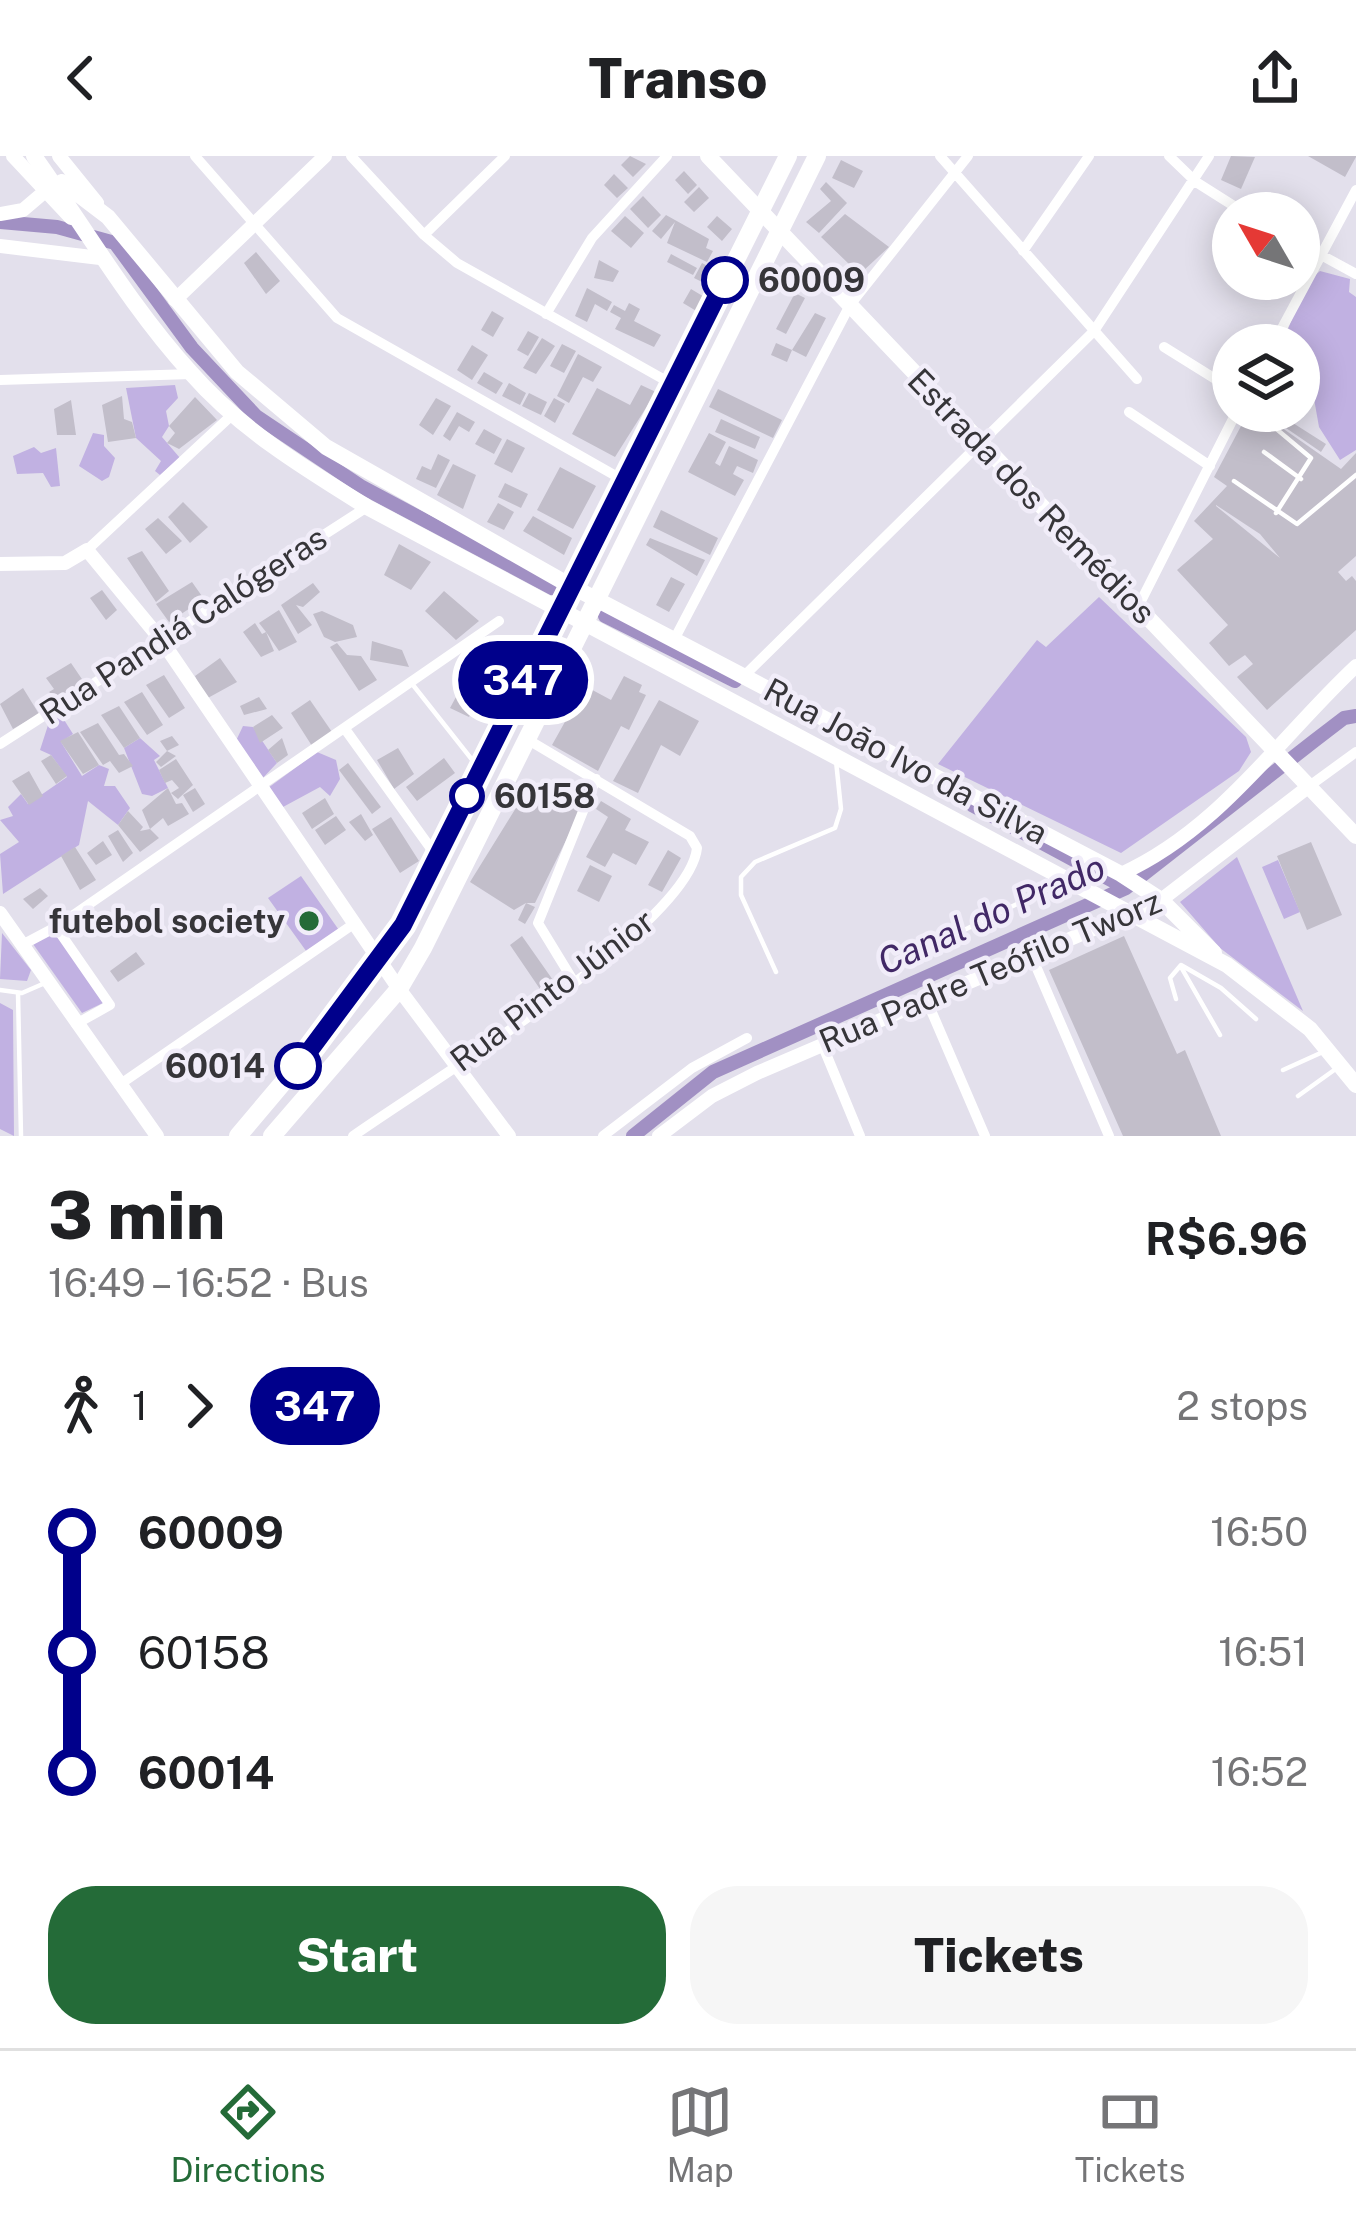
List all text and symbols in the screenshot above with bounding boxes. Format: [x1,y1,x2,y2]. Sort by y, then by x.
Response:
icon: back [48,45,114,111]
icon: share [1242,45,1308,111]
text: Transo [588,47,768,110]
north arrow [1212,192,1320,300]
map controls [1212,192,1320,432]
marker: 60009 [703,258,747,302]
place label: 60009 [758,261,865,299]
button: layers [1212,324,1320,432]
street label: Estrada dos Remédios [900,361,1164,631]
street label: Rua Pandiá Calógeras [33,518,333,732]
line badge: 347 [454,641,592,719]
text: 347 [482,655,564,704]
street label: Rua João Ivo da Silva [758,670,1054,852]
place label: 60158 [494,777,596,815]
marker: 60158 [451,780,483,812]
water label: Canal do Prado [871,845,1111,983]
street label: Rua Padre Teófilo Tworz [813,882,1167,1060]
street label: Rua Pinto Júnior [443,901,661,1079]
place label: futebol society [49,902,285,940]
marker: futebol society [296,908,322,934]
marker: 60014 [276,1044,320,1088]
place label: 60014 [165,1047,265,1085]
text: 3 min [48,1176,225,1254]
text: R$6.96 [1145,1212,1308,1265]
text: 16:49 – 16:52 · Bus [48,1260,369,1306]
icon: walk [48,1373,114,1439]
icon: forward [166,1373,232,1439]
text: 347 [274,1381,356,1430]
text: 1 [132,1383,148,1429]
text: 2 stops [1176,1383,1308,1429]
text: 60009 [138,1506,284,1559]
text: 16:50 [1210,1509,1308,1555]
text: 60158 [138,1626,270,1679]
text: 16:51 [1218,1629,1308,1675]
text: 60014 [138,1746,274,1799]
text: 16:52 [1211,1749,1308,1795]
button: Start [48,1886,666,2024]
button: Tickets [690,1886,1308,2024]
tab: Directions [171,2079,326,2189]
tab: Map [667,2079,734,2189]
tab: Tickets [1075,2079,1185,2189]

